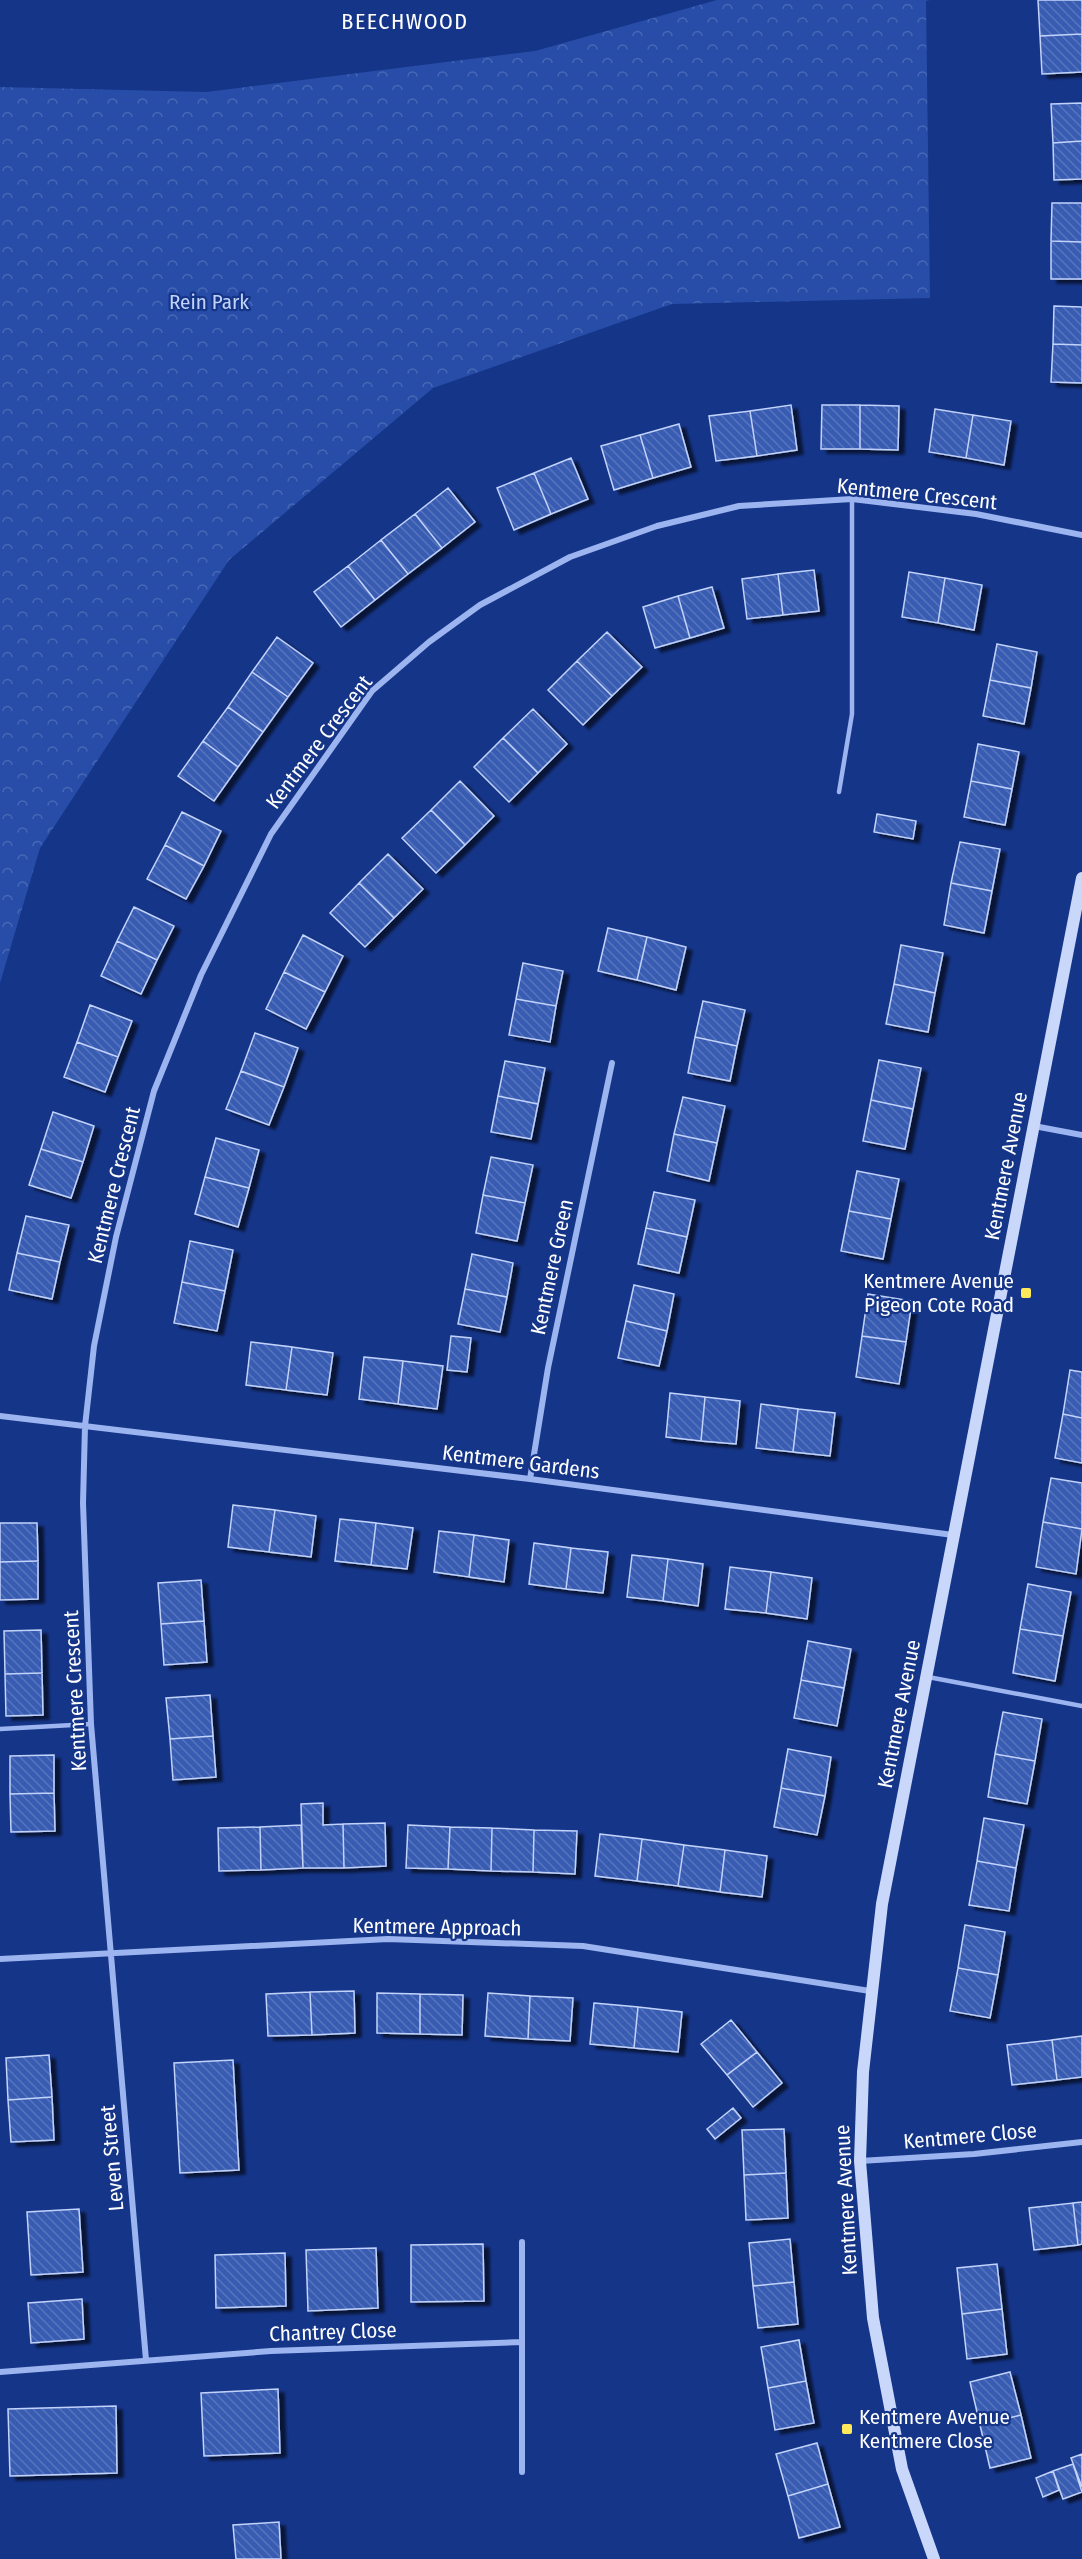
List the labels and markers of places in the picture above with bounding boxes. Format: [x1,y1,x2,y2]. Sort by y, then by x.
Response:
place label: Kentmere Avenue Pigeon Cote Road [863,1268,1014,1318]
marker: Kentmere Avenue Pigeon Cote Road [1019,1286,1033,1300]
place label: Kentmere Avenue Kentmere Close [859,2404,1010,2454]
marker: Kentmere Avenue Kentmere Close [840,2422,854,2436]

